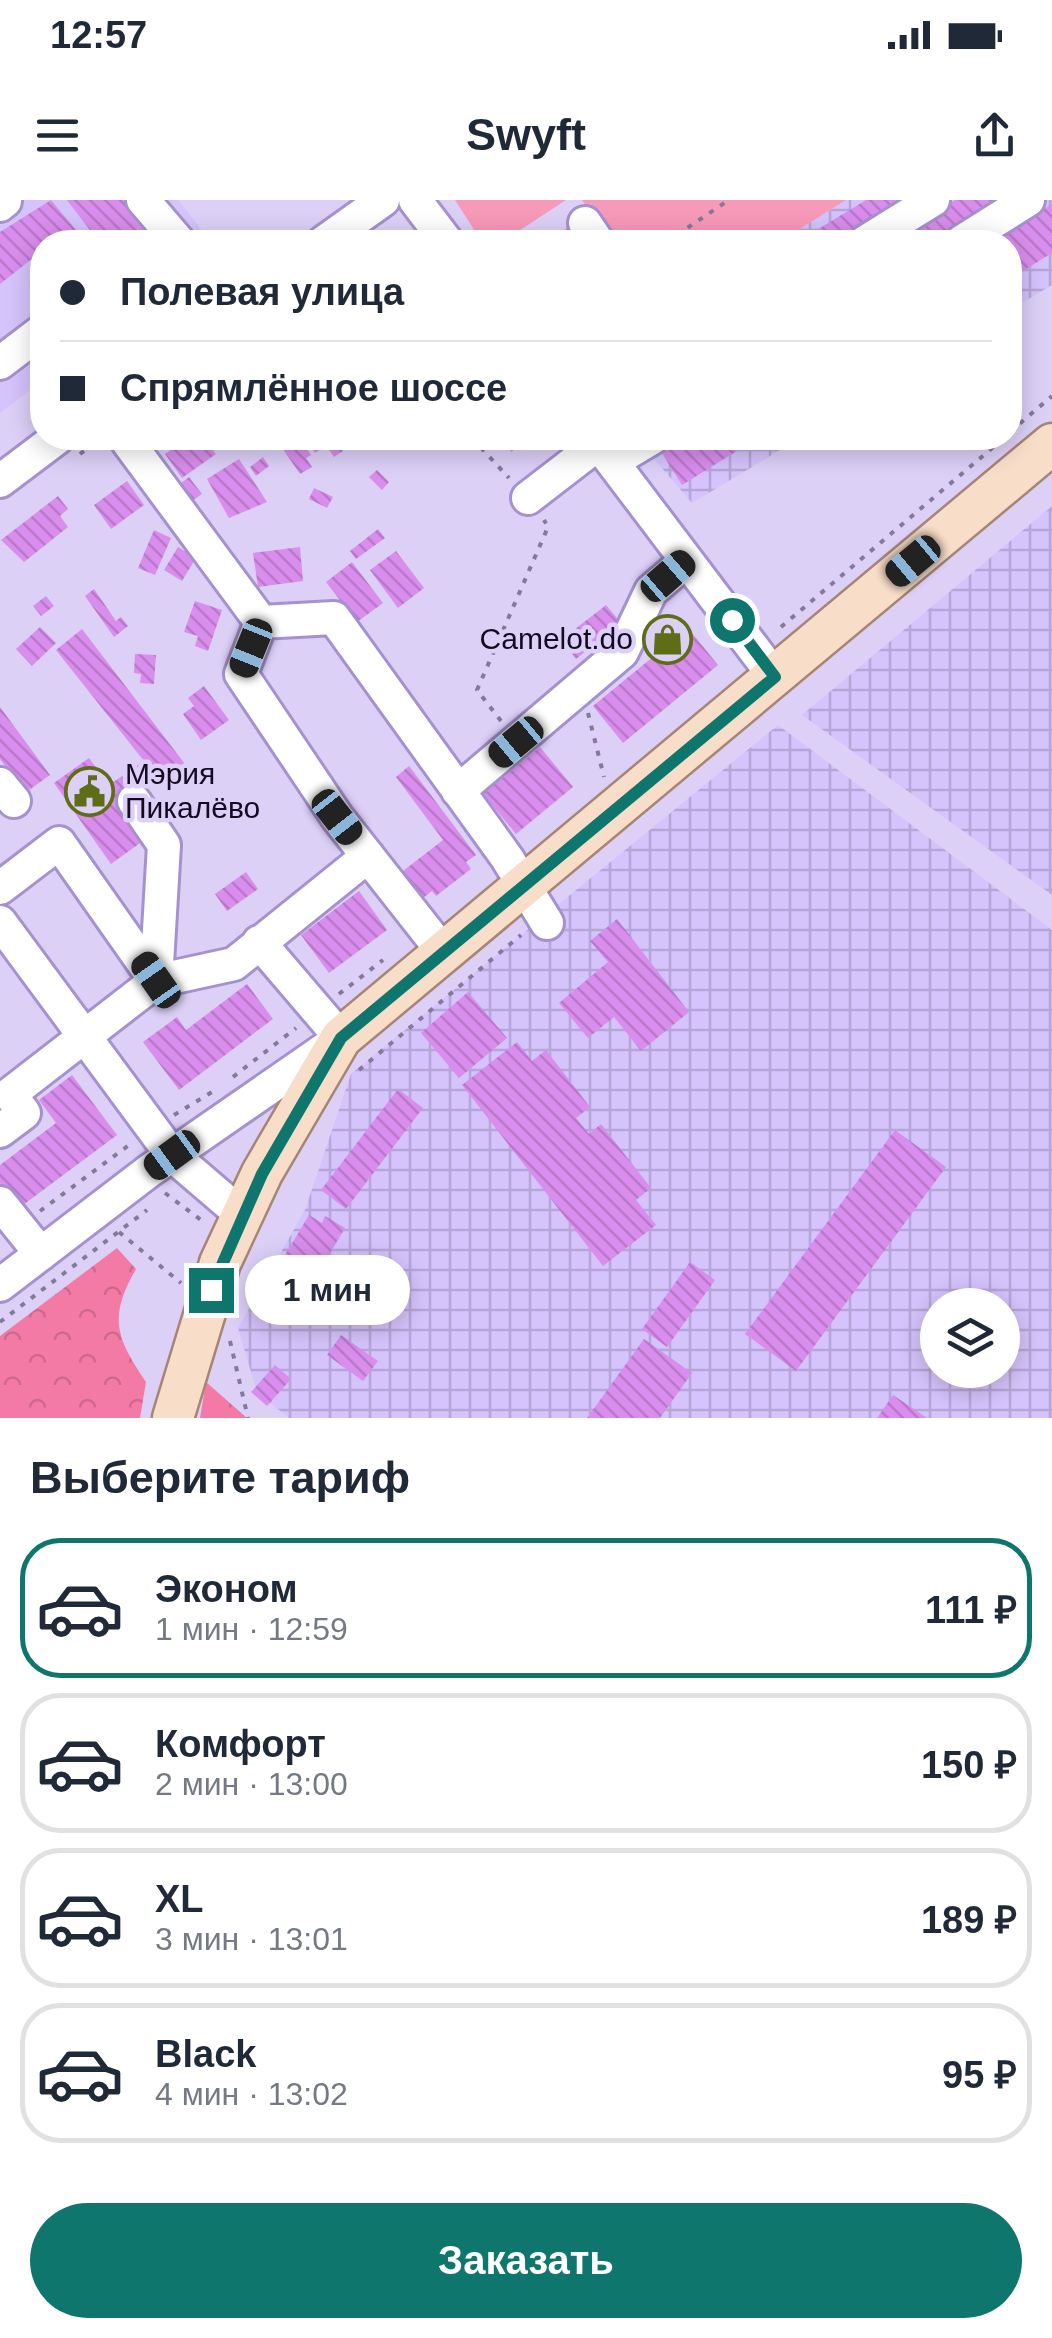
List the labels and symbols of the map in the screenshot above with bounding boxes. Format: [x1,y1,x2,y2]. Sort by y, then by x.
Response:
car [880,530,946,592]
car [636,545,700,607]
route start [710,598,755,643]
shop icon: Camelot.do [642,613,694,665]
car [226,615,276,681]
place label: Camelot.do [480,622,633,655]
car [483,711,549,773]
place label: Мэрия Пикалёво [125,757,260,824]
public building icon: Мэрия Пикалёво [64,765,116,817]
car [307,784,367,850]
car [127,947,185,1013]
car [139,1125,205,1185]
callout: 1 мин [246,1255,411,1325]
route end [189,1268,234,1313]

